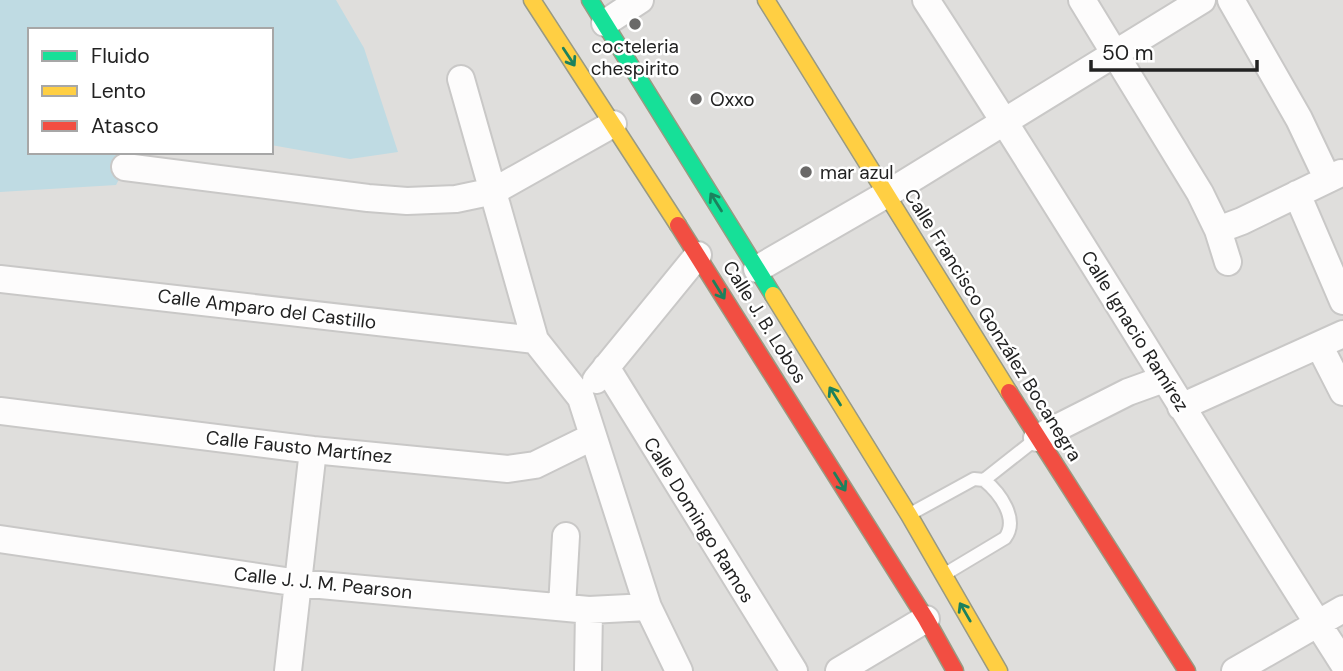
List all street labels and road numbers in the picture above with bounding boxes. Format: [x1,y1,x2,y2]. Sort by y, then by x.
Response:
street label: Calle Francisco González Bocanegra [898,184,1088,466]
street label: Calle Ignacio Ramírez [1075,246,1195,416]
street label: Calle J. B. Lobos [717,256,813,388]
street label: Calle Amparo del Castillo [156,283,378,335]
street label: Calle Fausto Martínez [205,425,393,469]
street label: Calle Domingo Ramos [638,433,760,607]
street label: Calle J. J. M. Pearson [233,561,413,605]

